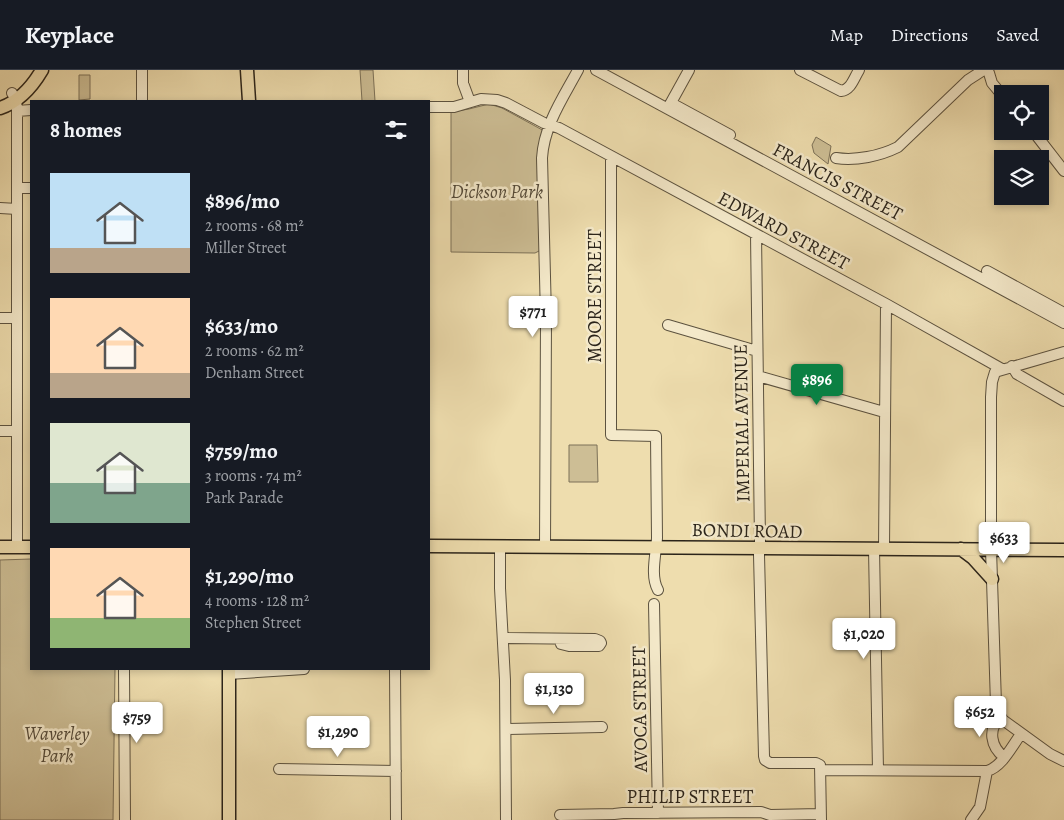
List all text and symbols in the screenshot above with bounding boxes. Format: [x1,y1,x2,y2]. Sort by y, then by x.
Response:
text: Keyplace [25,19,114,51]
text: Map [830,23,863,47]
text: Directions [891,23,968,47]
text: Saved [996,23,1039,47]
map controls [994,85,1049,205]
button: locate [994,85,1049,140]
text: 8 homes [50,116,122,144]
icon: filters [382,116,410,144]
street label: FRANCIS STREET [768,137,908,227]
button: layers [994,150,1049,205]
park label: Dickson Park [451,179,543,205]
street label: EDWARD STREET [713,185,854,277]
text: $896/mo [205,187,280,215]
icon: home [90,193,150,253]
text: 2 rooms · 68 m² [205,215,304,237]
street label: MOORE STREET [582,229,608,363]
text: Miller Street [205,237,287,259]
pin: $771 [503,296,563,338]
text: $771 [520,301,546,323]
text: $633/mo [205,312,278,340]
icon: home [90,318,150,378]
text: 2 rooms · 62 m² [205,340,304,362]
street label: IMPERIAL AVENUE [728,344,756,502]
text: Denham Street [205,362,304,384]
pin: $896 [787,364,847,406]
text: $896 [802,369,832,391]
text: $759/mo [205,437,278,465]
icon: home [90,443,150,503]
text: 3 rooms · 74 m² [205,465,302,487]
text: Park Parade [205,487,283,509]
street label: BONDI ROAD [691,517,803,545]
pin: $633 [974,522,1034,564]
text: $633 [990,527,1018,549]
text: $1,290/mo [205,562,294,590]
icon: home [90,568,150,628]
text: 4 rooms · 128 m² [205,590,309,612]
text: Stephen Street [205,612,301,634]
pin: $1,020 [823,618,905,660]
text: $1,020 [843,623,885,645]
street label: AVOCA STREET [626,645,654,773]
pin: $1,130 [513,672,595,715]
text: $1,130 [535,678,573,700]
pin: $652 [950,696,1010,738]
text: $652 [965,701,995,723]
pin: $759 [107,702,167,744]
text: $759 [123,707,151,729]
pin: $1,290 [297,716,379,758]
park label: Waverley Park [24,721,90,769]
text: $1,290 [318,721,358,743]
street label: PHILIP STREET [627,784,754,810]

